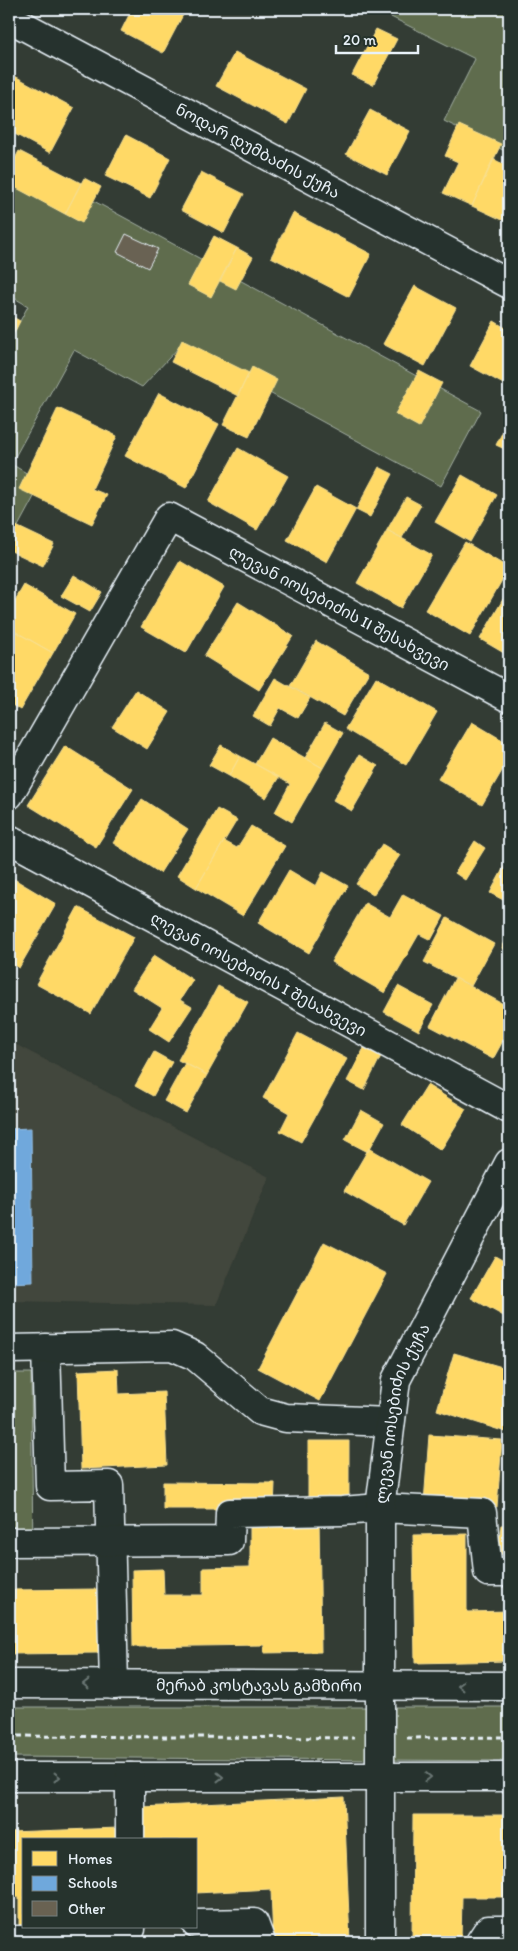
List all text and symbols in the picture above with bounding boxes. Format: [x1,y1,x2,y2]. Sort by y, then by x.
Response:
scale bar [336,22,418,54]
text: 20 m [343,31,377,49]
street label: ნოდარ დუმბაძის ქუჩა [172,99,343,202]
street label: ლევან იოსებიძის II შესახვევი [225,542,453,675]
street label: ლევან იოსებიძის I შესახვევი [147,908,370,1040]
street label: ლევან იოსებიძის ქუჩა [372,1320,434,1505]
street label: მერაბ კოსტავას გამზირი [156,1676,362,1695]
one-way arrow [82,1679,90,1689]
one-way arrow [456,1681,464,1691]
one-way arrow [54,1772,62,1782]
one-way arrow [216,1772,224,1782]
one-way arrow [425,1772,433,1782]
legend [22,1838,198,1928]
text: Homes [68,1850,113,1868]
text: Schools [68,1874,118,1892]
text: Other [68,1900,105,1918]

